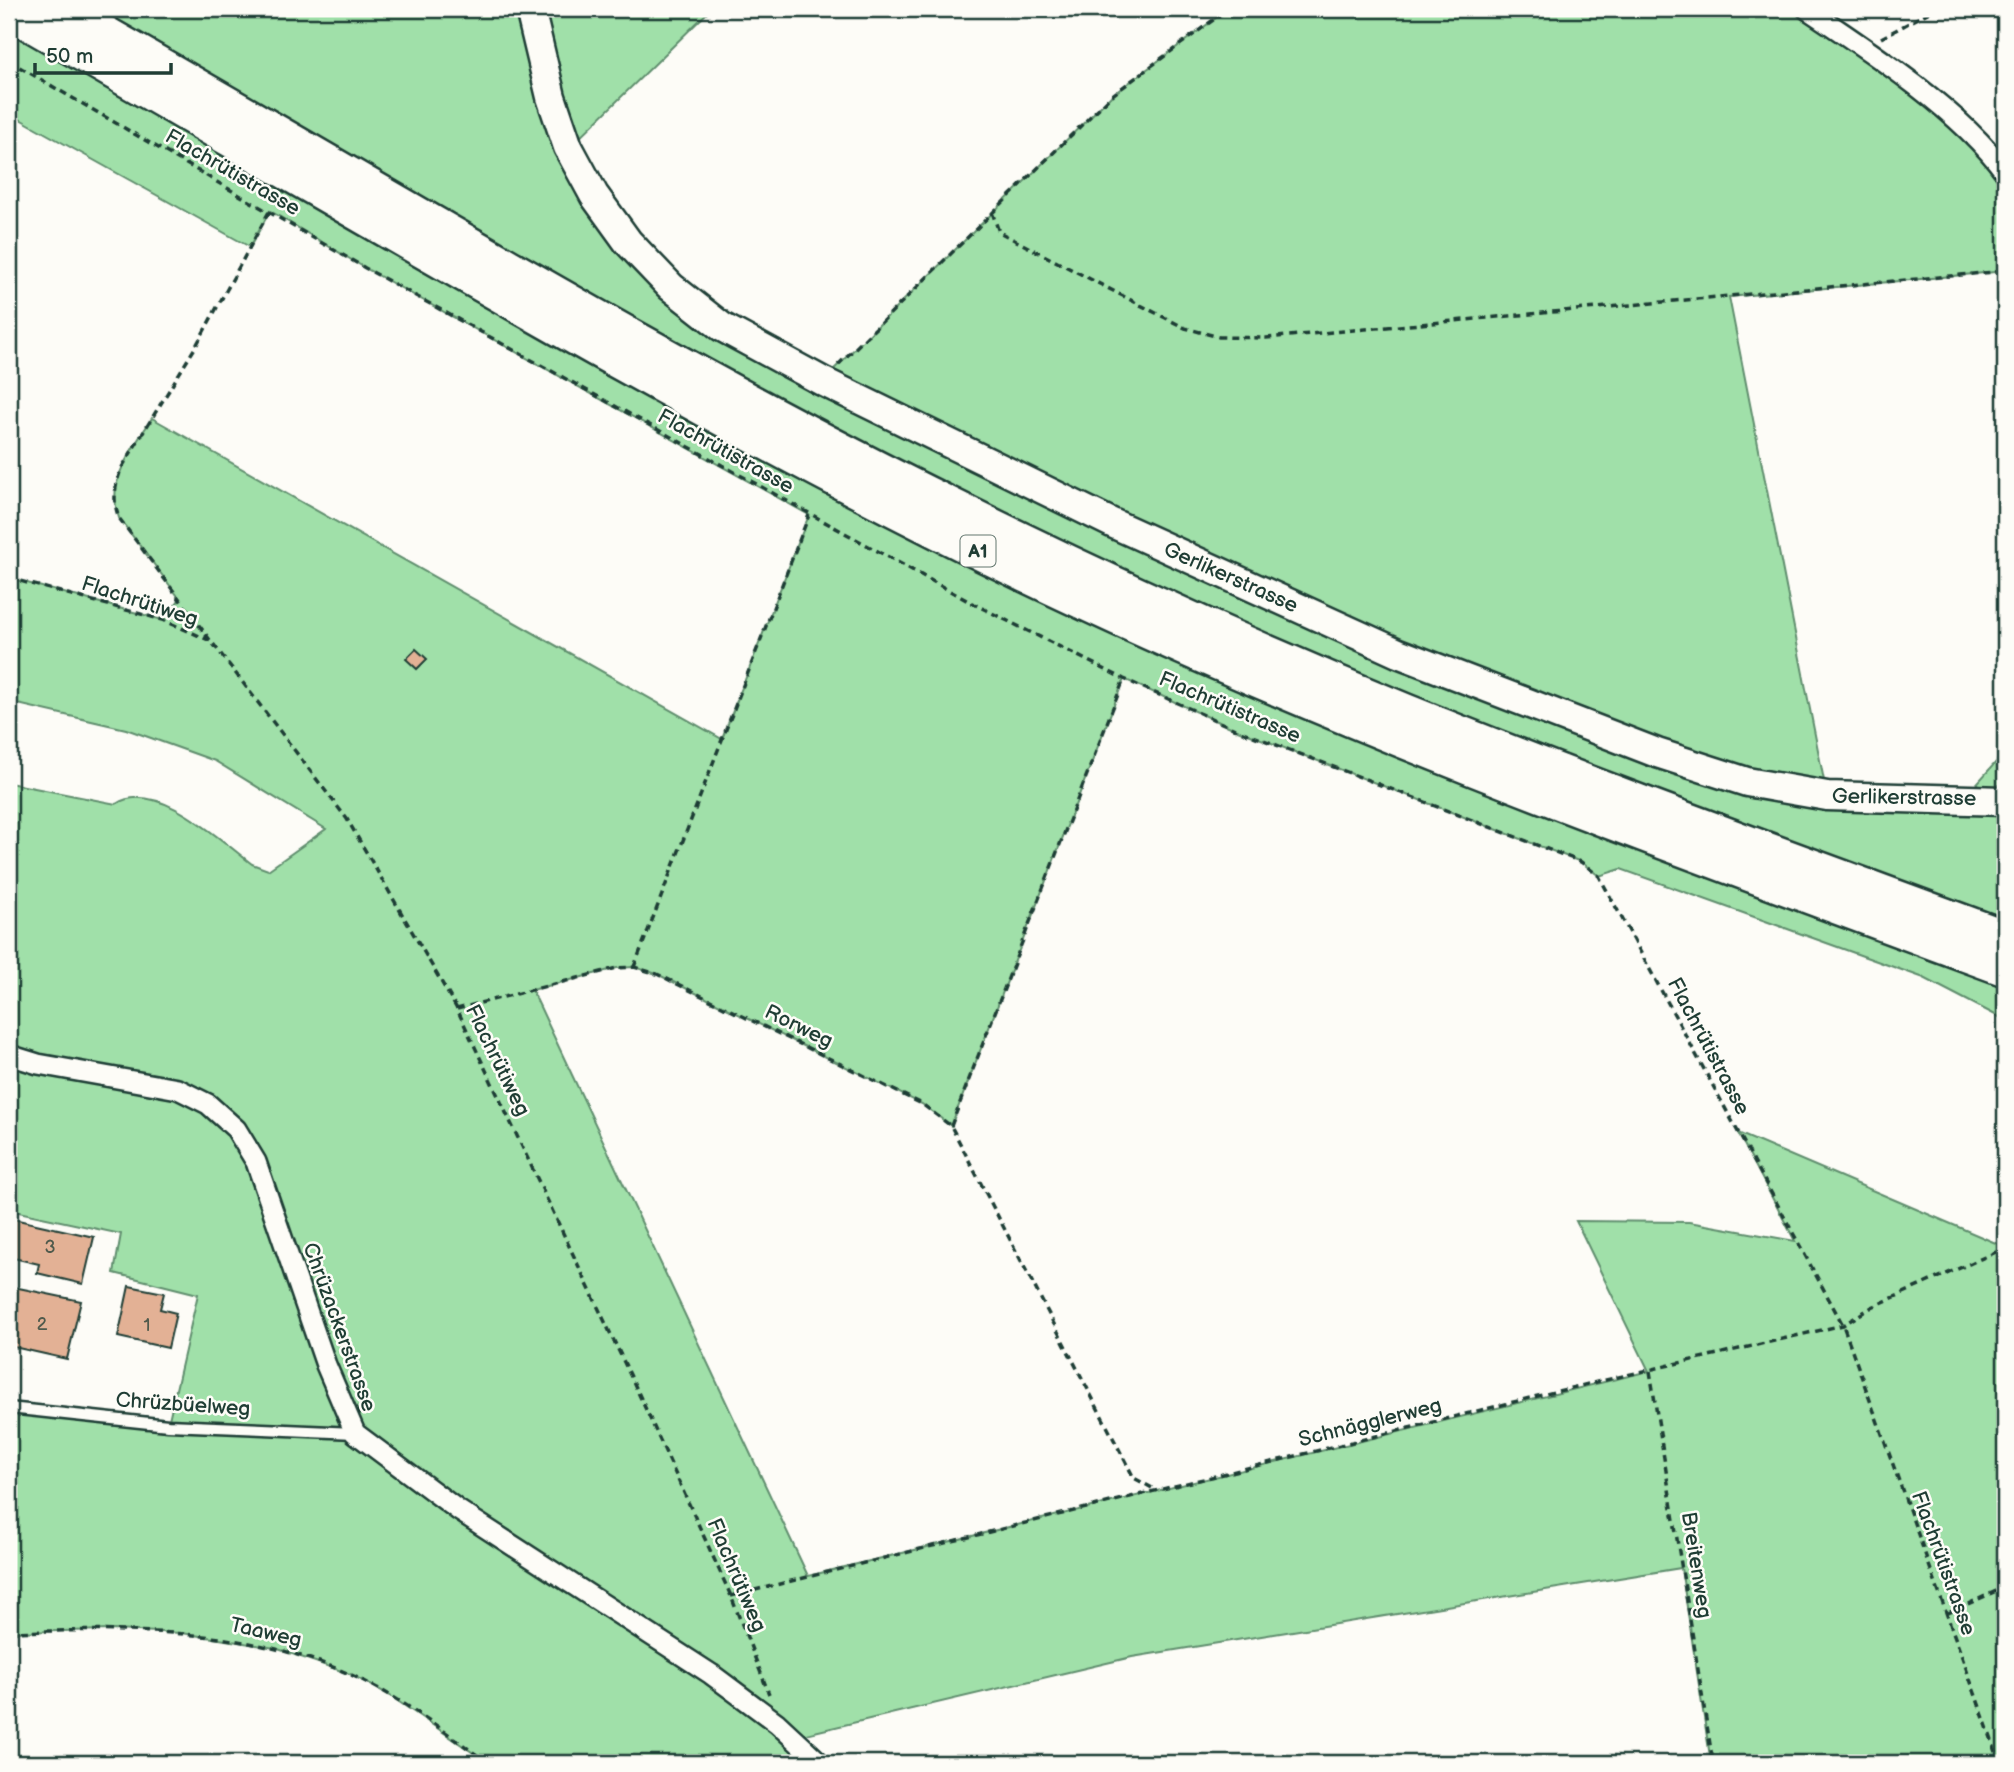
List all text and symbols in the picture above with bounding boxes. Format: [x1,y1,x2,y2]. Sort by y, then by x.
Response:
scale bar [35,32,172,76]
text: 50 m [46,44,93,69]
street label: Flachrütistrasse [161,124,305,221]
street label: Flachrütistrasse [653,404,798,499]
road number: A1 [960,536,996,566]
street label: Gerlikerstrasse [1160,537,1302,618]
street label: Flachrütiweg [78,571,201,632]
street label: Flachrütistrasse [1155,666,1304,749]
street label: Gerlikerstrasse [1832,784,1976,811]
street label: Flachrütistrasse [1662,973,1755,1119]
street label: Rorweg [761,999,837,1054]
street label: Flachrütiweg [460,1000,535,1120]
house number: 3 [44,1237,56,1258]
street label: Chrüzackerstrasse [297,1239,382,1415]
house number: 2 [37,1314,48,1335]
house number: 1 [144,1315,150,1336]
street label: Chrüzbüelweg [115,1387,251,1422]
street label: Schnägglerweg [1296,1393,1444,1452]
street label: Flachrütistrasse [1906,1488,1981,1639]
street label: Breitenweg [1676,1510,1717,1620]
street label: Flachrütiweg [701,1515,772,1636]
street label: Taaweg [228,1612,304,1653]

